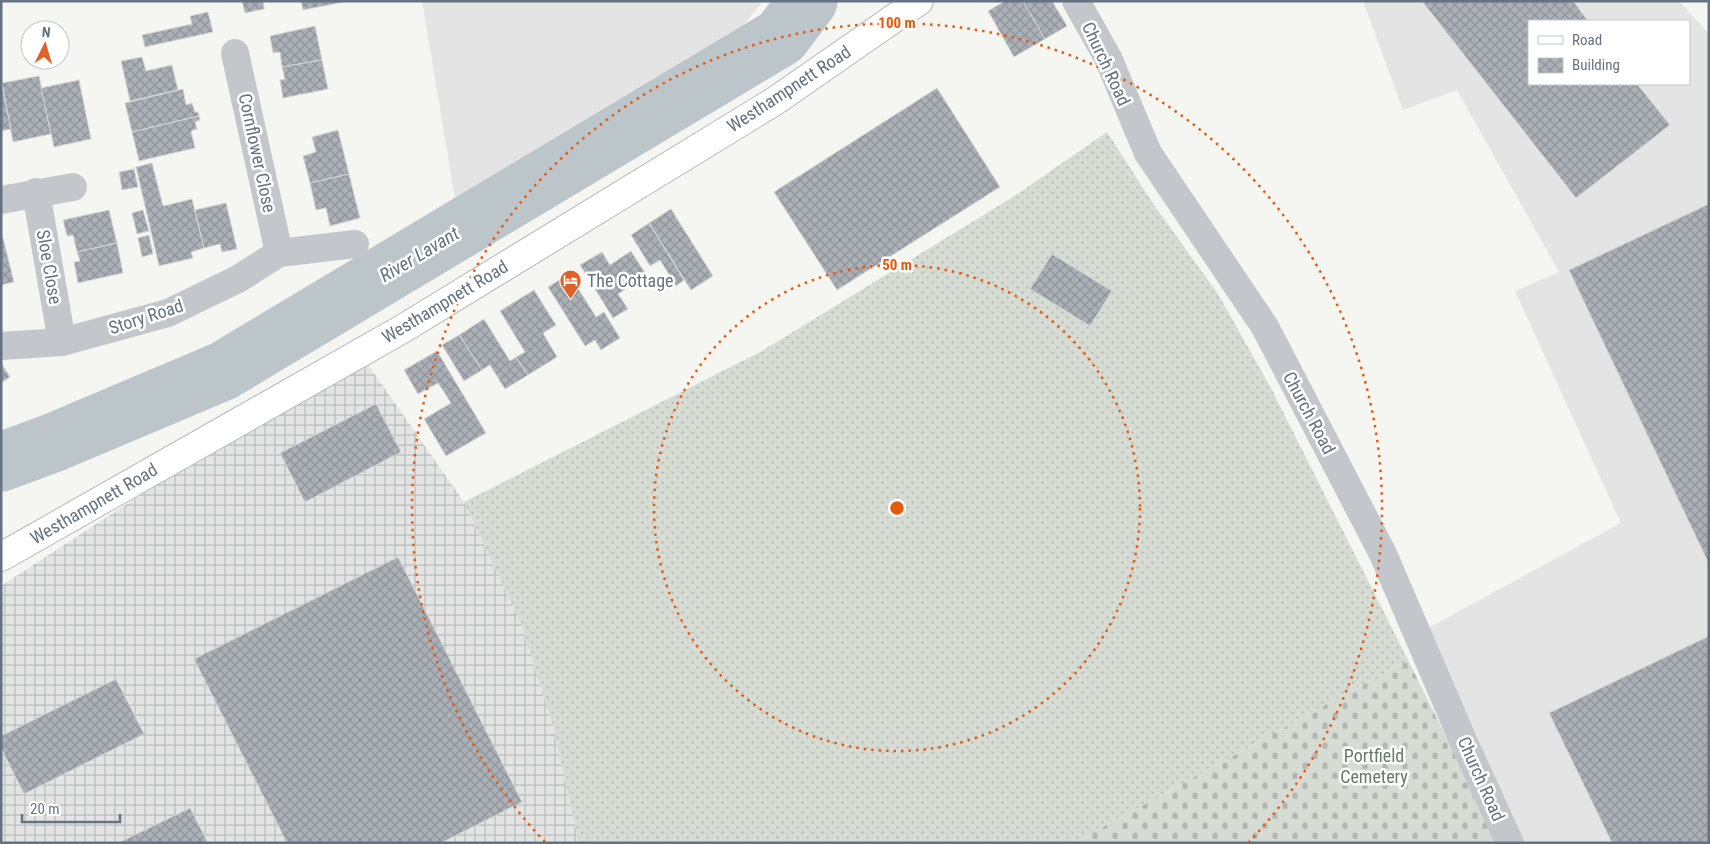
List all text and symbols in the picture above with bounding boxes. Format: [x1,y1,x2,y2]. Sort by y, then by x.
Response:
text: 100 m [878,14,916,32]
street label: Church Road [1078,18,1135,109]
north arrow [20,20,70,70]
legend [1528,20,1690,85]
text: N [41,24,51,40]
text: Road [1572,31,1602,49]
street label: Westhampnett Road [723,41,855,136]
text: Building [1572,56,1620,74]
street label: Cornflower Close [235,91,280,214]
water label: River Lavant [375,221,464,287]
street label: Sloe Close [33,228,66,306]
street label: Westhampnett Road [378,256,512,347]
text: 50 m [882,256,912,274]
hotel icon: The Cottage [559,269,583,300]
place label: The Cottage [587,270,673,291]
street label: Story Road [106,295,186,338]
street label: Church Road [1279,368,1340,458]
street label: Westhampnett Road [26,459,161,548]
centre of rings [888,499,906,517]
street label: Church Road [1454,733,1509,824]
park label: Portfield Cemetery [1340,745,1408,787]
scale bar [22,792,120,824]
text: 20 m [30,800,60,818]

